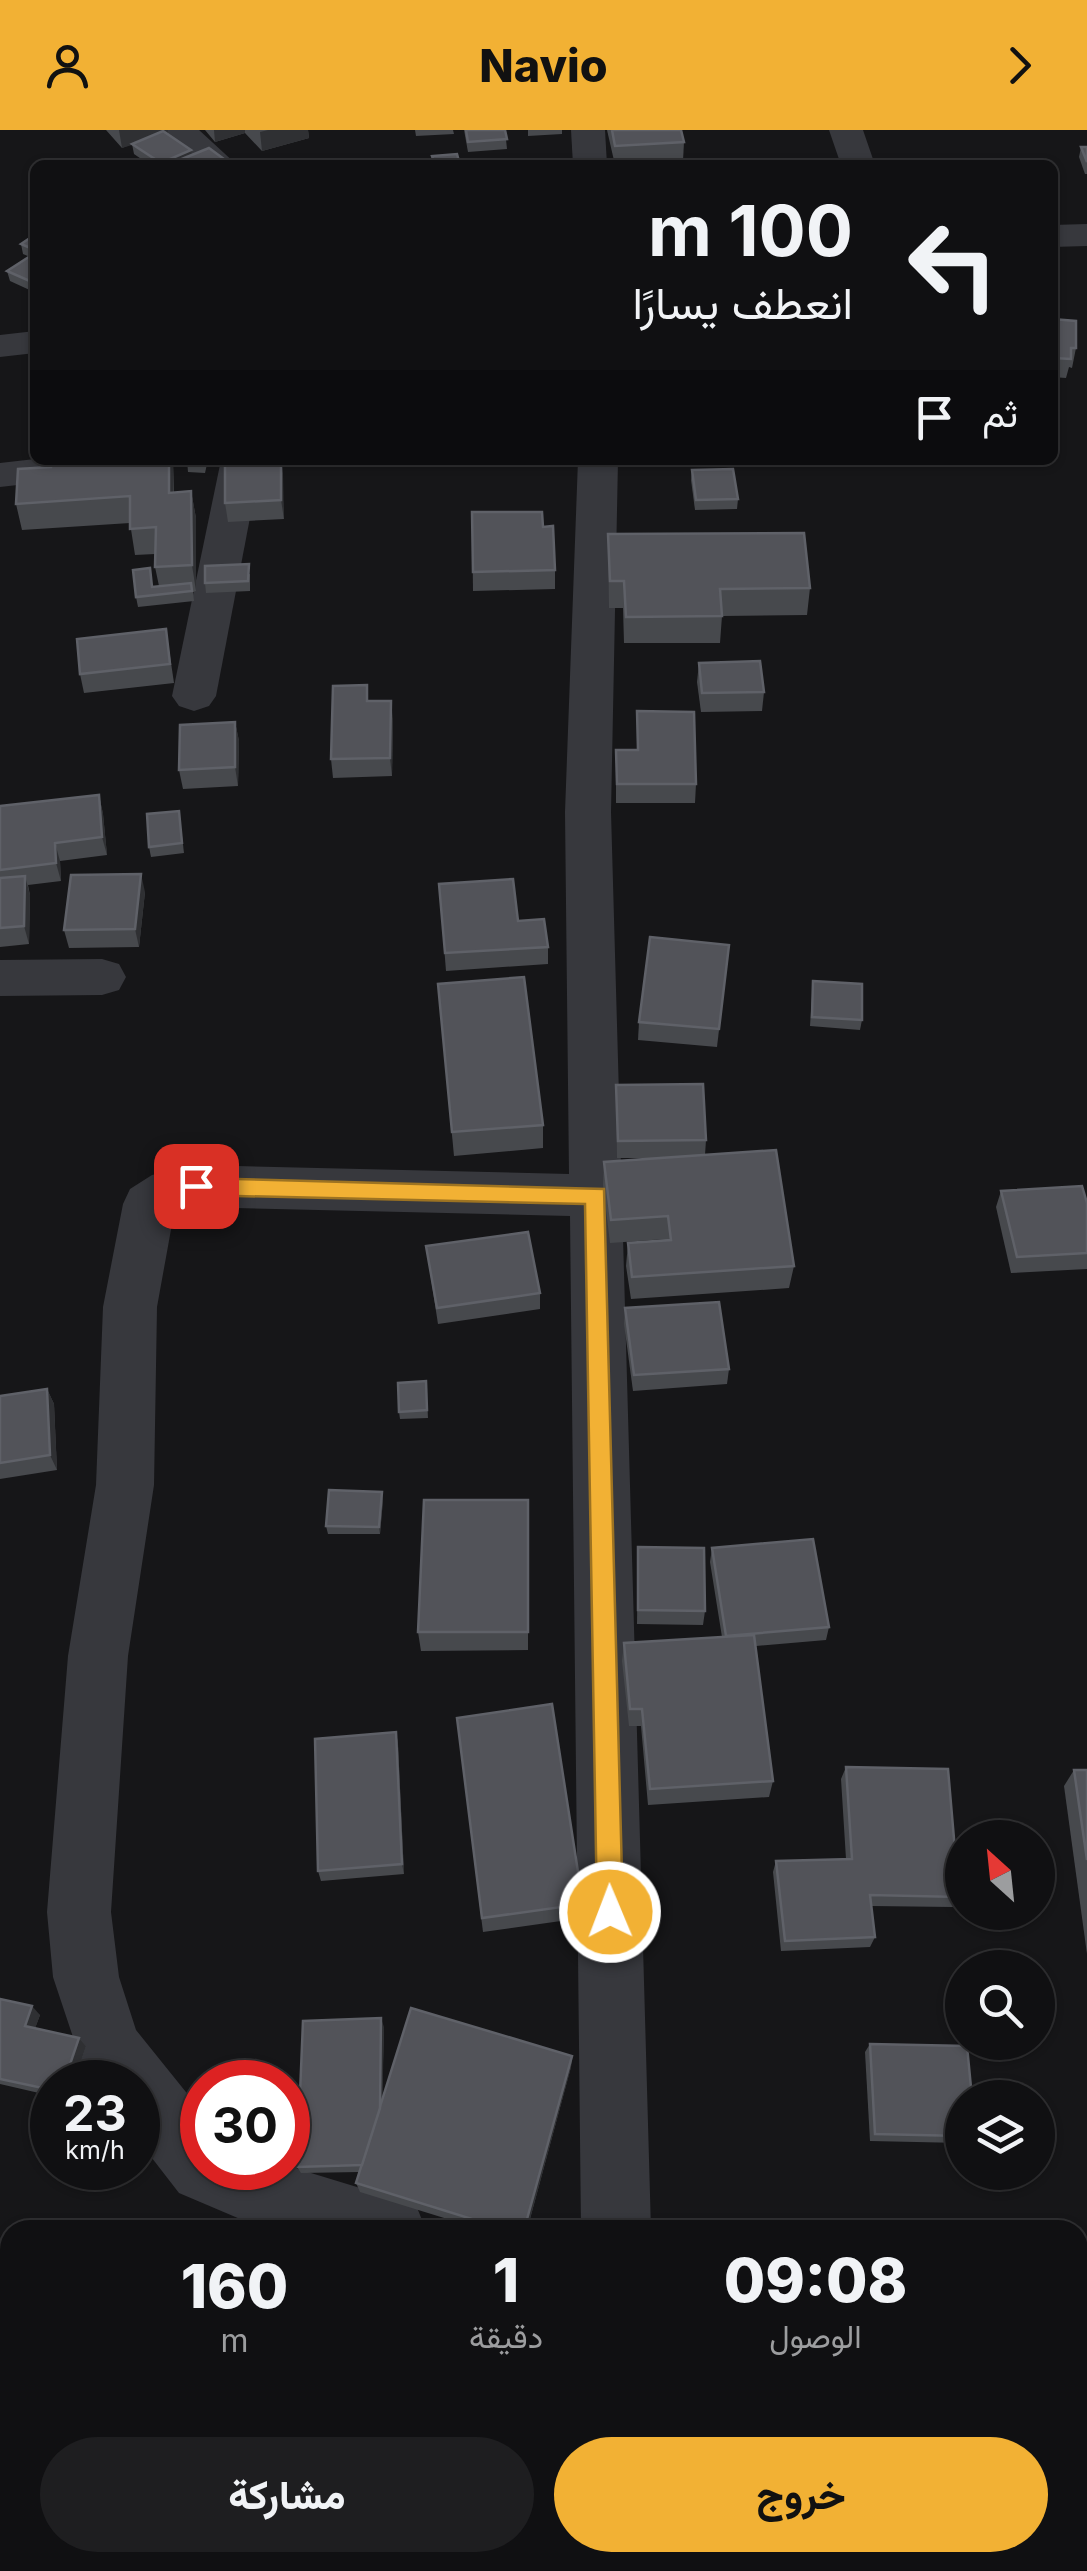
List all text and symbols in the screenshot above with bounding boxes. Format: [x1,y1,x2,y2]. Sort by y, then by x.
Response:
icon: person [40,38,95,93]
text: Navio [479,38,608,93]
icon: forward [992,38,1047,93]
text: 100 m [648,188,853,273]
icon: left [888,200,1018,330]
text: انعطف يسارًا [633,275,853,330]
icon: arrive [907,390,962,445]
text: ثم [982,390,1018,436]
pin [154,1144,239,1229]
icon: arrive [169,1159,224,1214]
north arrow [945,1820,1055,1930]
map controls [945,1820,1055,2190]
position arrow [558,1860,662,1964]
button: search [945,1950,1055,2060]
speed limit sign: 30 [180,2060,310,2190]
button: layers [945,2080,1055,2190]
text: 23 [63,2083,127,2143]
text: km/h [65,2135,125,2165]
text: 1 [493,2244,519,2316]
text: 09:08 [724,2244,907,2316]
text: 160 [181,2250,288,2322]
text: دقيقة [469,2317,543,2356]
text: الوصول [769,2317,862,2356]
text: m [220,2321,248,2360]
button: مشاركة [40,2437,534,2552]
button: خروج [554,2437,1048,2552]

